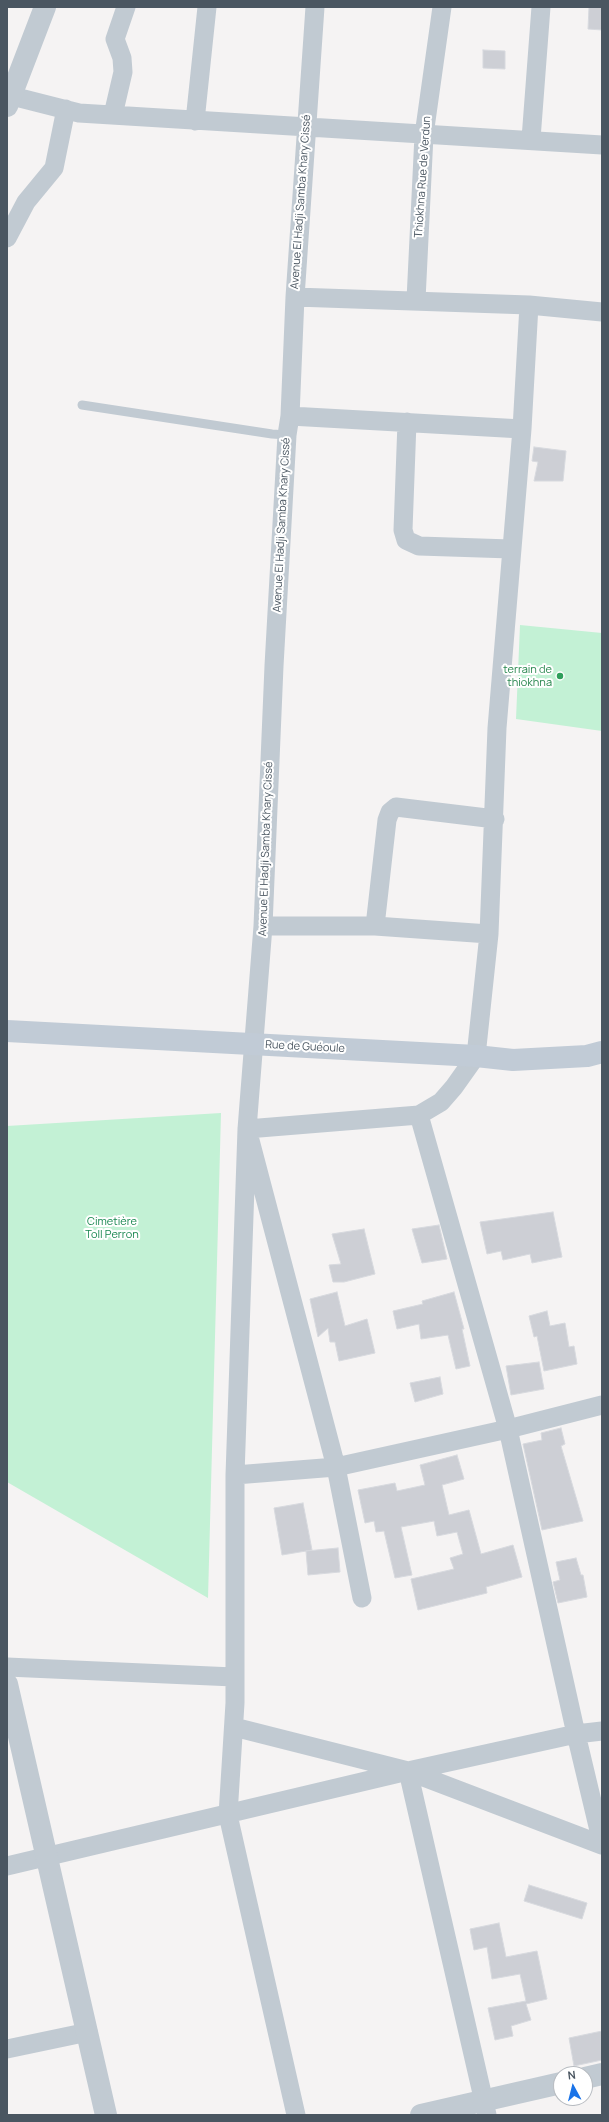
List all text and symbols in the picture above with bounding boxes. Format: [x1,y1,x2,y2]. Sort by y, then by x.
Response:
street label: Avenue El Hadji Samba Khary Cissé [288,114,314,290]
street label: Thiokhna Rue de Verdun [412,116,434,238]
street label: Avenue El Hadji Samba Khary Cissé [271,437,293,613]
place label: terrain de thiokhna [503,663,552,689]
marker: terrain de thiokhna [555,671,565,681]
street label: Avenue El Hadji Samba Khary Cissé [256,761,276,937]
street label: Rue de Guéoule [265,1038,345,1056]
park label: Cimetière Toll Perron [85,1215,139,1241]
north arrow [553,2066,593,2106]
text: N [567,2067,576,2083]

